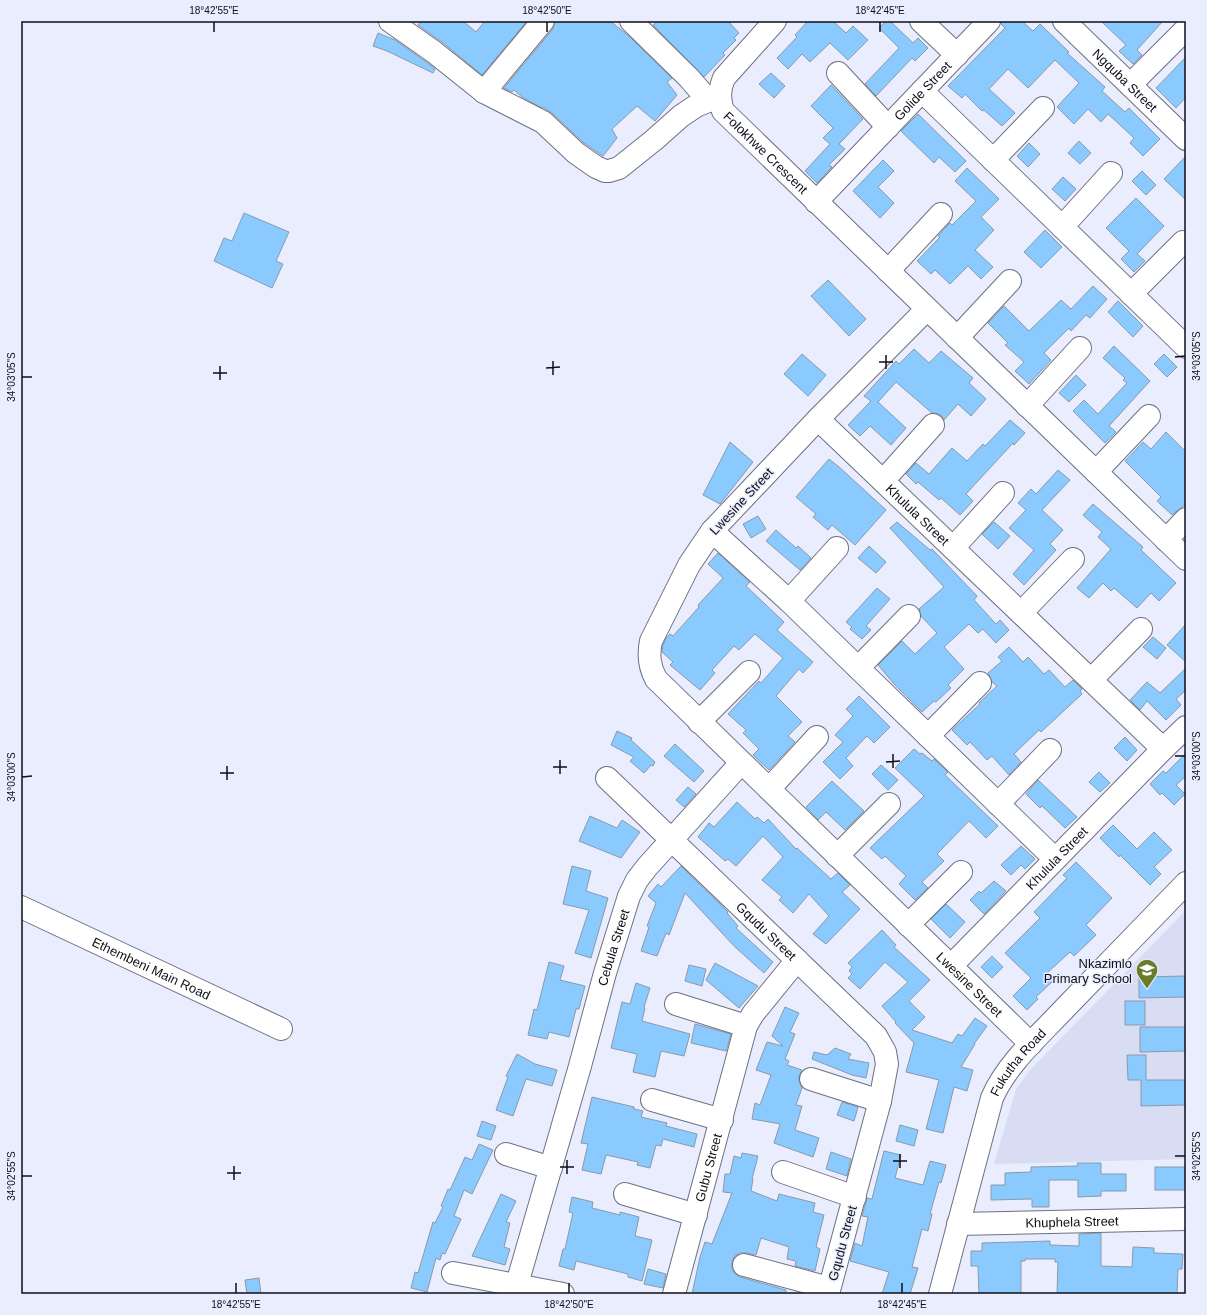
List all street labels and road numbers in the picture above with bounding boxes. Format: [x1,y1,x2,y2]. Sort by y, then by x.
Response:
street label: Ngquba Street [1089,46,1160,115]
street label: Golide Street [891,58,955,124]
street label: Folokhwe Crescent [720,109,811,197]
street label: Lwesine Street [707,464,776,538]
street label: Khulula Street [883,481,952,549]
street label: Khulula Street [1023,824,1091,893]
street label: Gqudu Street [733,899,800,964]
street label: Cebula Street [595,907,633,988]
street label: Ethembeni Main Road [90,934,213,1003]
street label: Lwesine Street [933,949,1006,1020]
street label: Fukutha Road [987,1026,1049,1099]
street label: Gubu Street [692,1131,725,1203]
street label: Gqudu Street [825,1203,860,1282]
street label: Khuphela Street [1025,1213,1119,1231]

